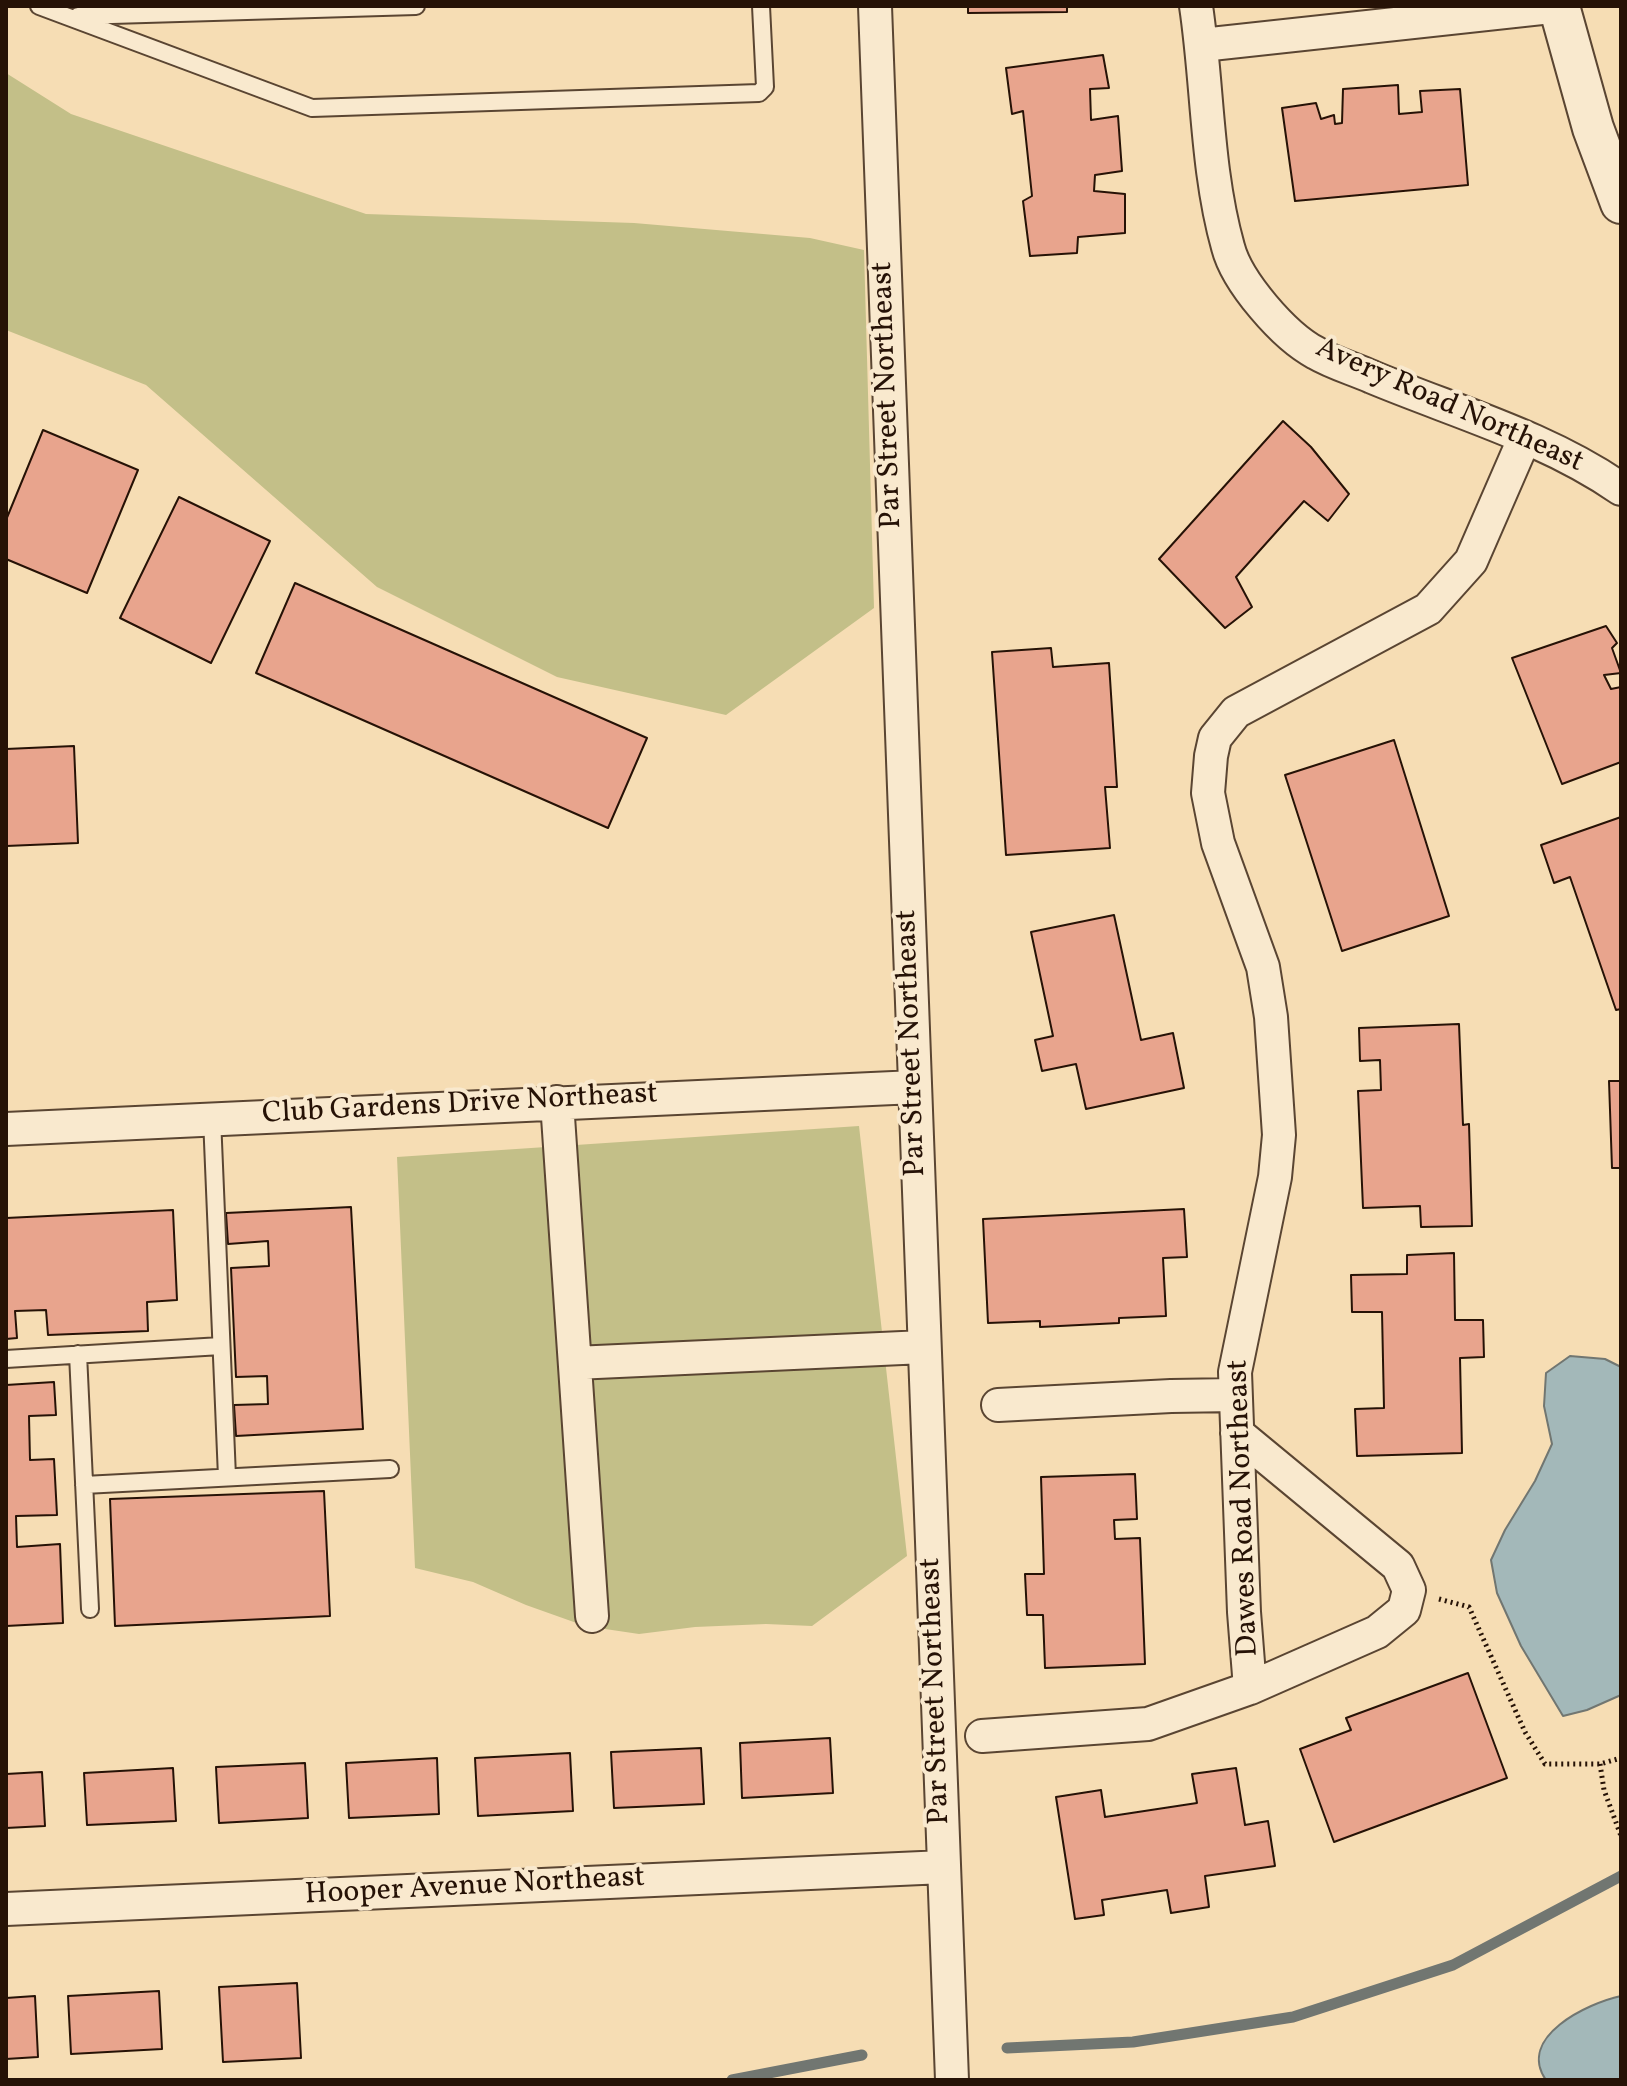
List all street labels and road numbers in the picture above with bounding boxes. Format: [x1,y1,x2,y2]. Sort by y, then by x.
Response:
street label: Par Street Northeast [866,261,912,529]
street label: Avery Road Northeast [1310,332,1588,482]
street label: Par Street Northeast [890,909,936,1177]
street label: Club Gardens Drive Northeast [261,1078,659,1134]
street label: Dawes Road Northeast [1222,1359,1268,1657]
street label: Par Street Northeast [914,1557,960,1825]
street label: Hooper Avenue Northeast [304,1861,646,1915]

